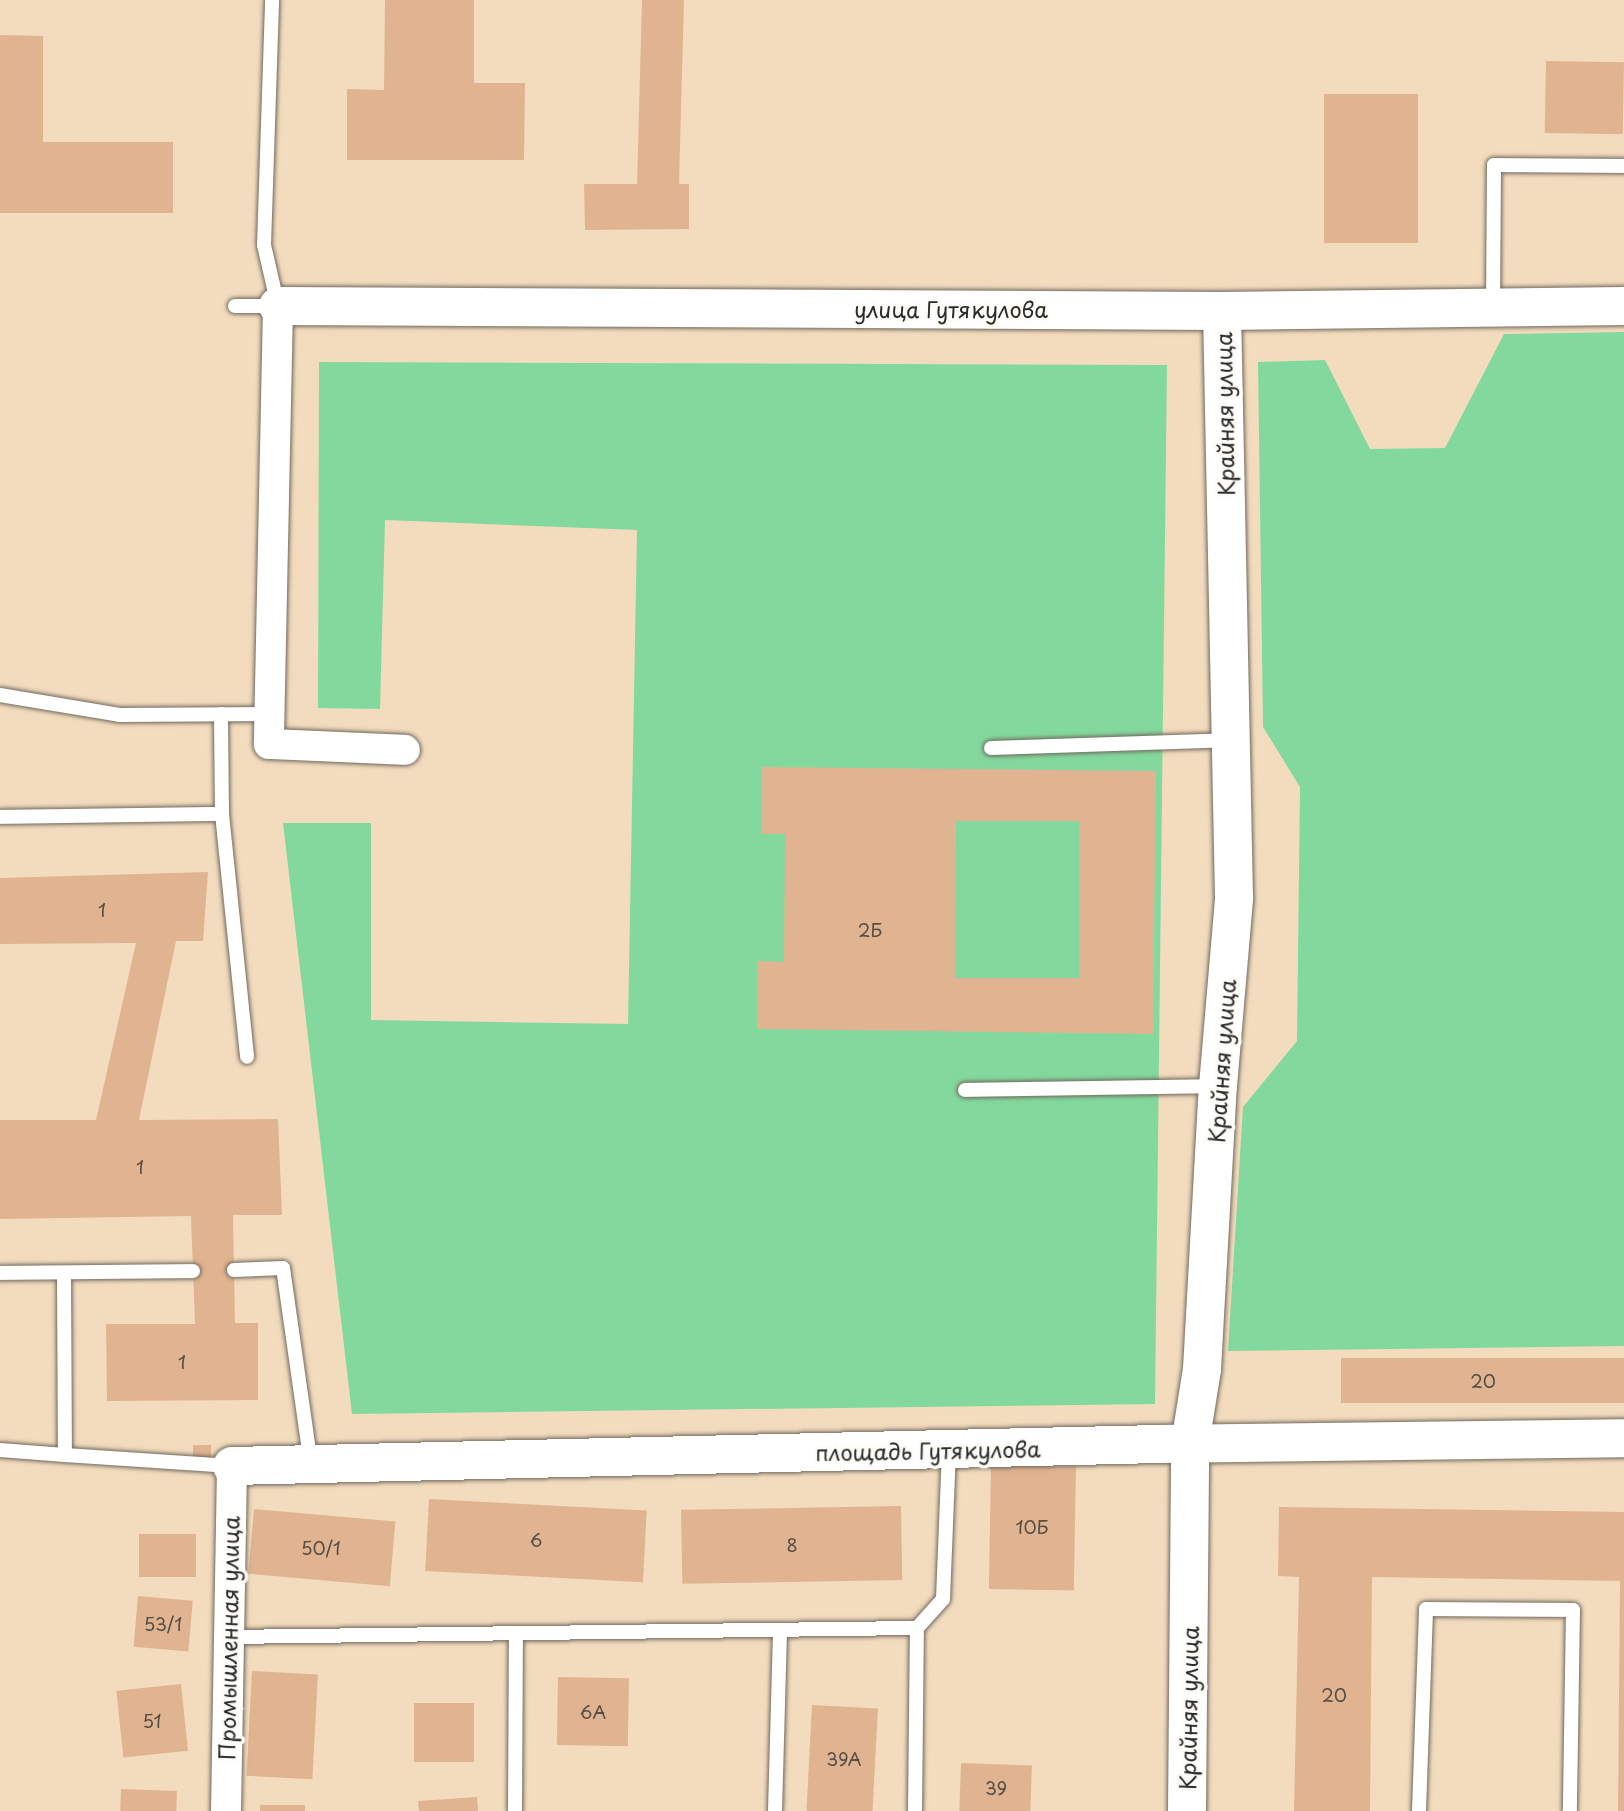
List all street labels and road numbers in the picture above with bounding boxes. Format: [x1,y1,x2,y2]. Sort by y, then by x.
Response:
street label: улица Гутякулова [853,296,1049,322]
street label: Крайняя улица [1209,331,1239,497]
street label: Крайняя улица [1202,978,1240,1144]
street label: площадь Гутякулова [815,1435,1041,1465]
street label: Промышленная улица [213,1515,243,1761]
street label: Крайняя улица [1173,1625,1203,1791]

